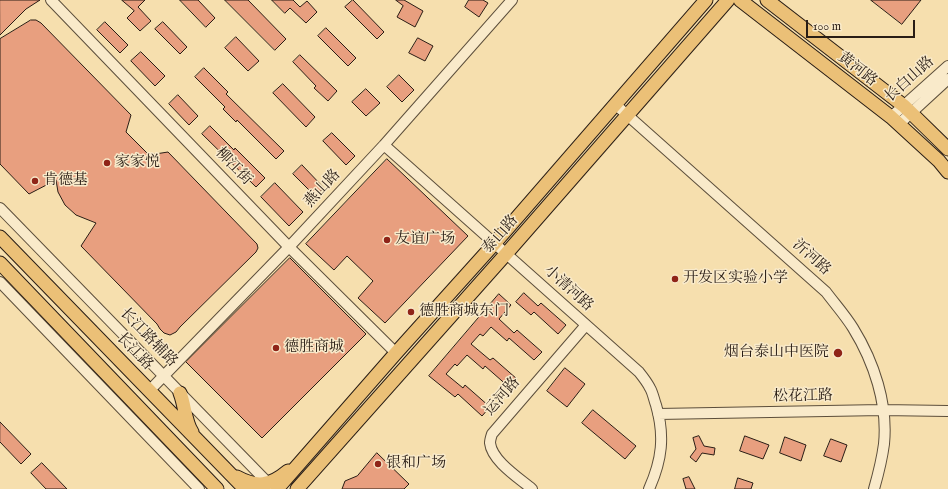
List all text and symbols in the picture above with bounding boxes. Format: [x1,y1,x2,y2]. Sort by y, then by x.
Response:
scale bar [808,12,917,38]
text: 100 m [813,19,841,34]
street label: 黄河路 [834,49,880,91]
street label: 长白山路 [882,53,938,107]
street label: 柳江街 [211,145,255,189]
place label: 家家悦 [115,154,160,172]
marker: 家家悦 [102,158,112,168]
street label: 燕山路 [301,166,345,212]
place label: 肯德基 [43,172,88,190]
marker: 肯德基 [30,176,40,186]
street label: 泰山路 [479,212,523,258]
place label: 友谊广场 [395,231,455,249]
marker: 友谊广场 [382,235,392,245]
street label: 沂河路 [788,236,834,280]
street label: 小清河路 [540,262,596,316]
place label: 开发区实验小学 [683,270,788,288]
marker: 开发区实验小学 [670,274,680,284]
place label: 德胜商城东门 [419,303,509,321]
street label: 长江路辅路 [115,305,181,371]
marker: 德胜商城东门 [406,307,416,317]
street label: 长江路 [112,330,156,374]
place label: 德胜商城 [284,339,344,357]
marker: 德胜商城 [271,343,281,353]
place label: 烟台泰山中医院 [724,344,829,362]
marker: 烟台泰山中医院 [832,347,844,359]
street label: 运河路 [481,374,525,420]
street label: 松花江路 [773,387,833,407]
place label: 银和广场 [386,455,446,473]
marker: 银和广场 [373,459,383,469]

